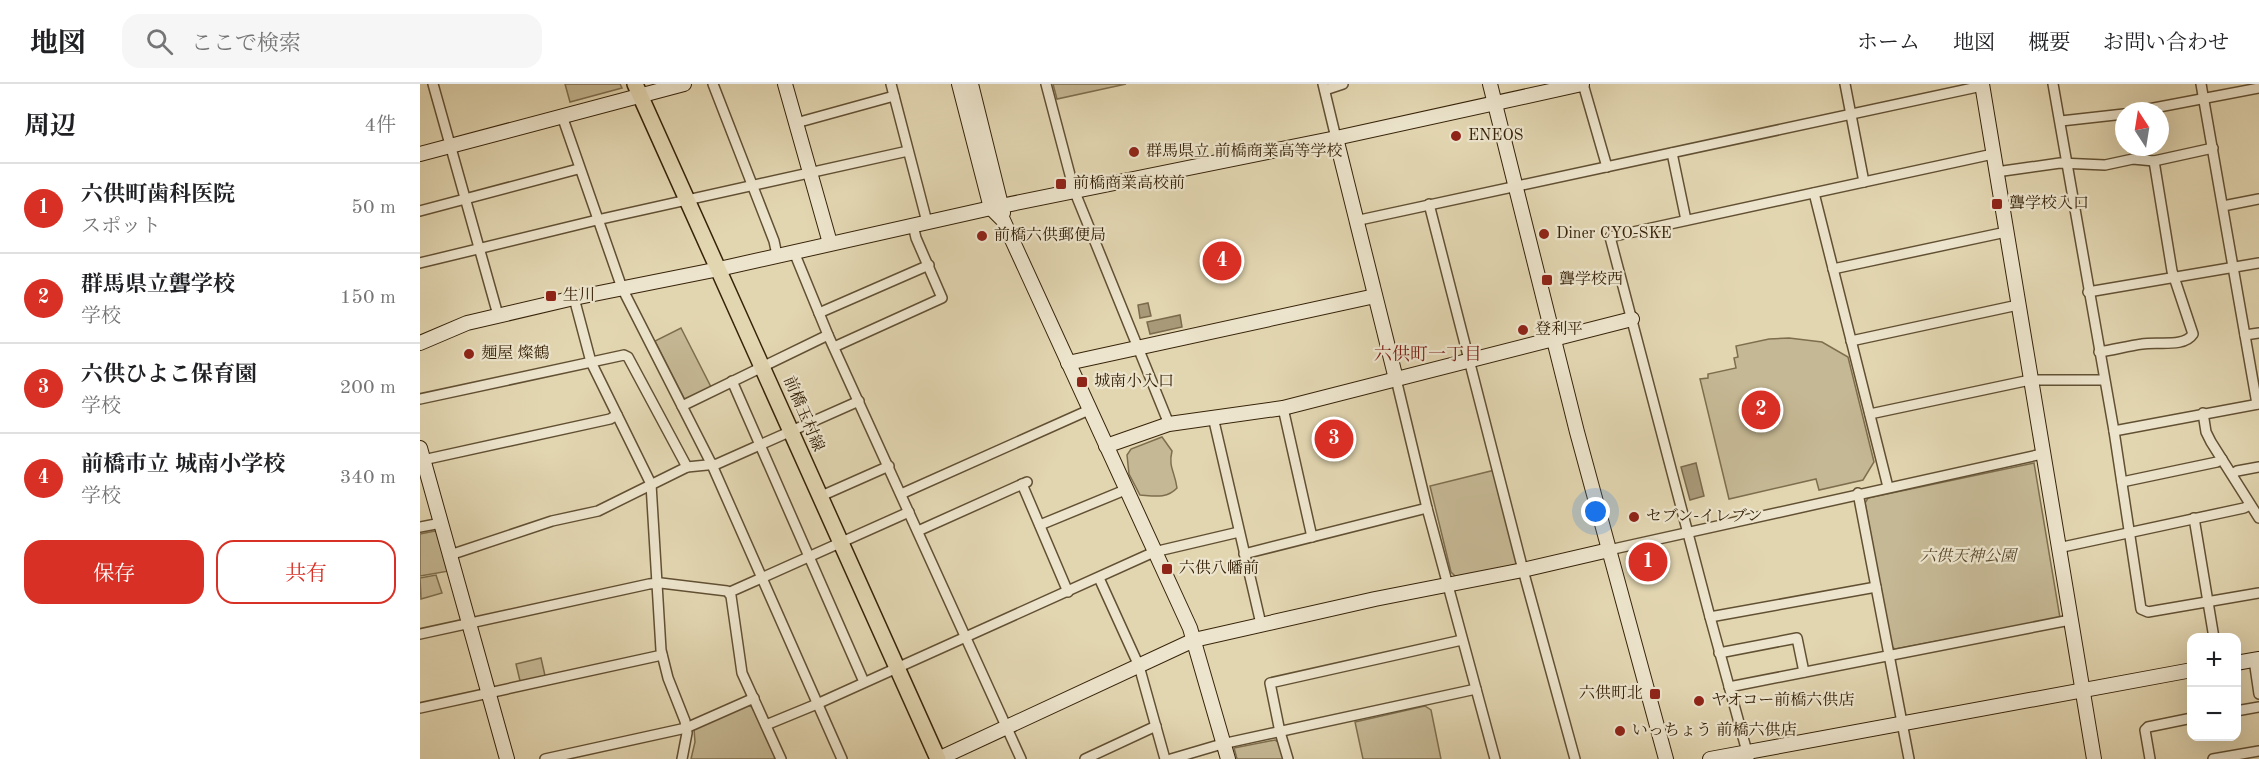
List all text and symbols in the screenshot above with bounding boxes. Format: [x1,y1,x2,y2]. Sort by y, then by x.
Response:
search box [122,14,542,68]
icon: search [143,25,176,58]
text: 地図 [30,31,86,59]
text: ここで検索 [191,33,301,55]
text: ホーム [1857,33,1920,54]
text: 地図 [1953,33,1995,54]
text: 概要 [2028,33,2070,54]
text: お問い合わせ [2103,33,2229,54]
north arrow [2115,102,2169,156]
text: 周辺 [24,114,76,140]
text: 4件 [364,116,396,136]
place label: ENEOS [1468,128,1524,144]
marker: ENEOS [1449,129,1463,143]
place label: 群馬県立 前橋商業高等学校 [1146,142,1342,160]
marker: 群馬県立 前橋商業高等学校 [1127,145,1141,159]
place label: 前橋商業高校前 [1073,174,1185,192]
marker: 前橋商業高校前 [1054,177,1068,191]
text: 六供町歯科医院 [81,184,235,206]
place label: 聾学校入口 [2009,194,2089,212]
marker: 聾学校入口 [1990,197,2004,211]
text: 1 [38,198,49,218]
text: 50 m [351,198,396,218]
text: スポット [81,217,161,237]
place label: 前橋六供郵便局 [994,226,1106,244]
place label: Diner CYO-SKE [1556,226,1672,242]
marker: Diner CYO-SKE [1537,227,1551,241]
marker: 前橋六供郵便局 [975,229,989,243]
pin: 4 [1202,238,1242,284]
place label: 聾学校西 [1559,270,1623,288]
marker: 聾学校西 [1540,273,1554,287]
text: 群馬県立聾学校 [81,274,235,296]
place label: 生川 [563,286,595,304]
text: 2 [38,288,49,308]
text: 150 m [340,288,396,308]
marker: 生川 [544,289,558,303]
text: 学校 [81,307,121,327]
place label: 登利平 [1535,320,1583,338]
marker: 登利平 [1516,323,1530,337]
place label: 麺屋 燦鶴 [481,344,549,362]
district label: 六供町一丁目 [1374,344,1482,364]
marker: 麺屋 燦鶴 [462,347,476,361]
text: 六供ひよこ保育園 [81,364,257,386]
place label: 城南小入口 [1094,372,1174,390]
street label: 前橋玉村線 [780,373,828,454]
marker: 城南小入口 [1075,375,1089,389]
text: 3 [38,378,49,398]
text: 200 m [340,378,396,398]
pin: 2 [1742,388,1780,432]
text: 学校 [81,397,121,417]
pin: 3 [1314,416,1354,462]
text: 前橋市立 城南小学校 [81,454,285,476]
text: 4 [38,468,49,488]
text: 340 m [340,468,396,488]
text: 学校 [81,487,121,507]
your location [1581,497,1610,526]
place label: セブン-イレブン [1646,508,1763,525]
marker: セブン-イレブン [1627,510,1641,524]
button: 保存 [24,540,204,604]
button: 共有 [216,540,396,604]
pin: 1 [1628,540,1668,584]
park label: 六供天神公園 [1920,547,2019,565]
place label: 六供八幡前 [1179,559,1259,577]
marker: 六供八幡前 [1160,562,1174,576]
map controls [2187,633,2241,741]
button: + [2187,633,2241,687]
place label: 六供町北 [1579,684,1643,702]
marker: 六供町北 [1648,687,1662,701]
button: − [2187,687,2241,741]
place label: ヤオコー前橋六供店 [1711,691,1854,709]
marker: ヤオコー前橋六供店 [1692,694,1706,708]
place label: いっちょう 前橋六供店 [1632,721,1796,739]
marker: いっちょう 前橋六供店 [1613,724,1627,738]

